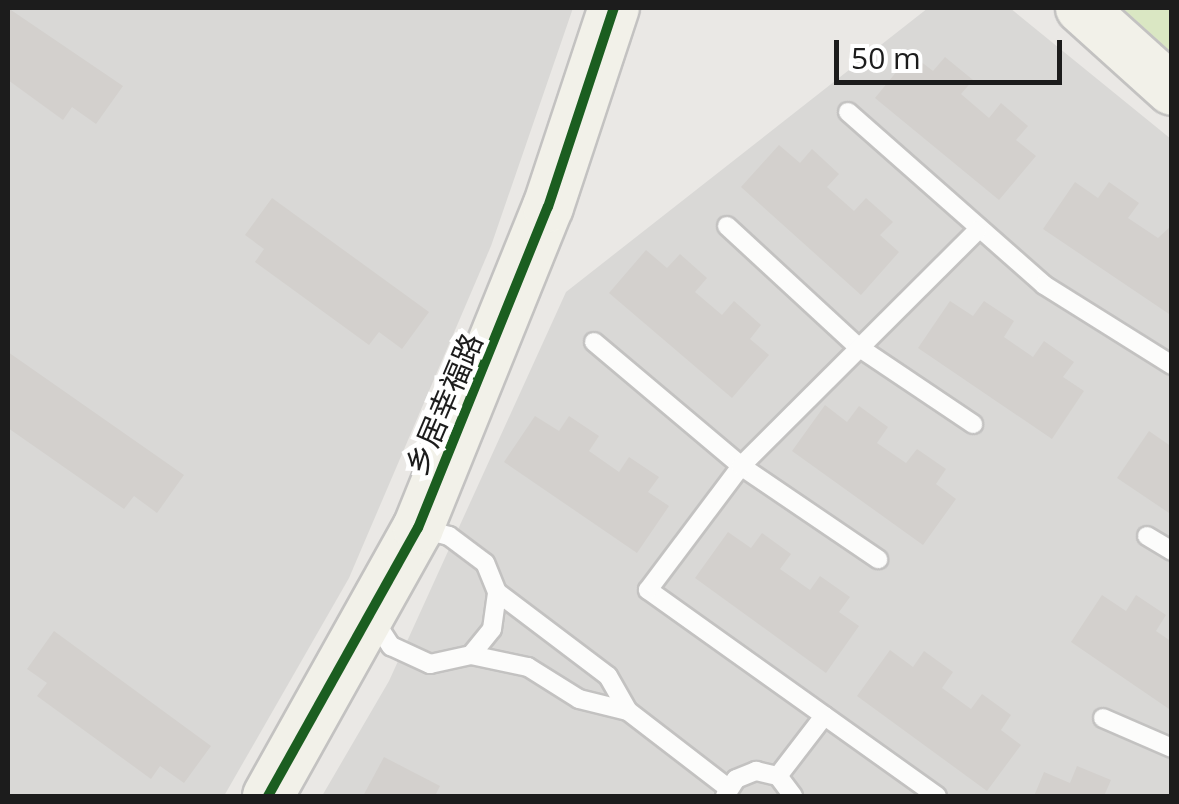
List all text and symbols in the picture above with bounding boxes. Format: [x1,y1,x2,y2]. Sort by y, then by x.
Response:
scale bar [839,20,1066,82]
text: 50 m [851,37,921,78]
street label: 乡居幸福路 [398,328,490,480]

